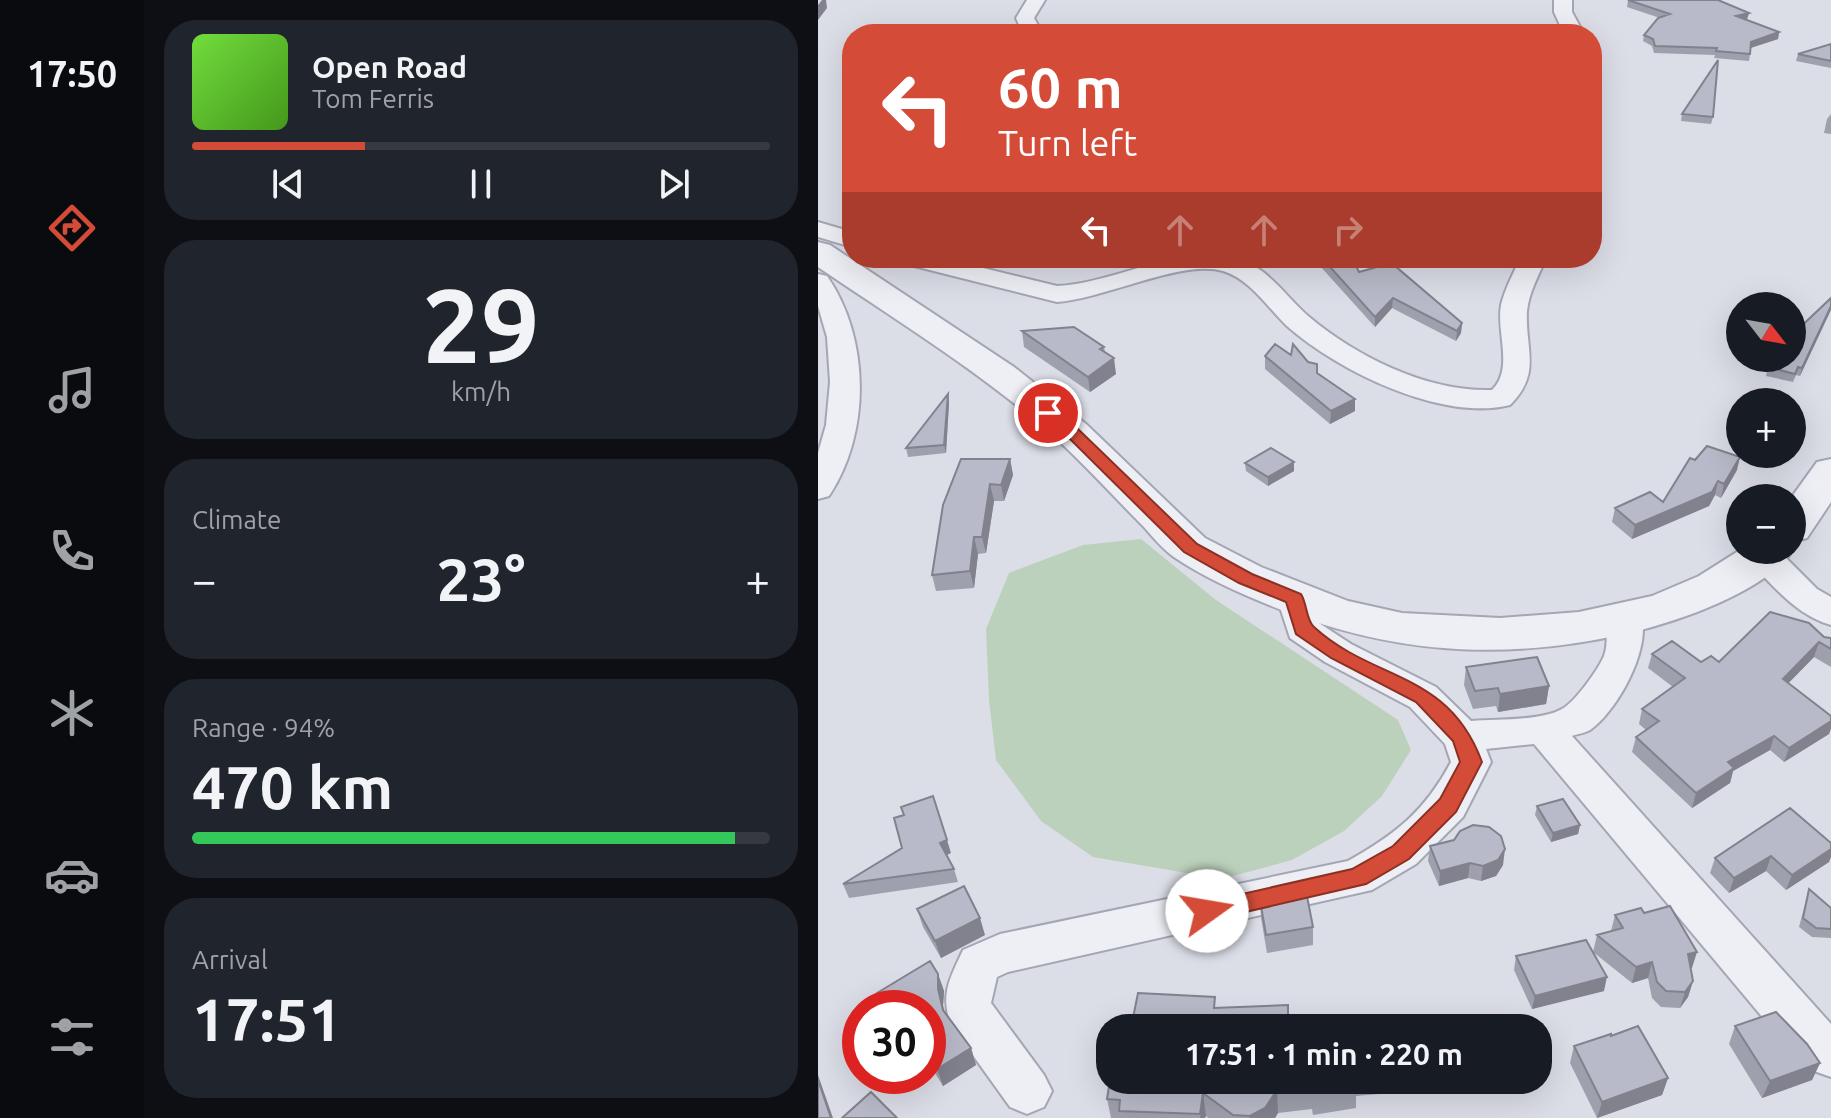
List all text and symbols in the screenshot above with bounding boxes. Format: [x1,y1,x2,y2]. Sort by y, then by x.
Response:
text: Open Road [312,50,467,84]
text: 17:50 [27,53,117,94]
icon: left [866,56,970,160]
text: 60 m [998,56,1123,119]
text: Tom Ferris [312,84,434,113]
text: Turn left [998,122,1137,163]
icon: previous [266,162,310,206]
icon: pause [459,162,503,206]
icon: next [652,162,696,206]
icon: directions [44,200,100,256]
icon: left [1074,208,1118,252]
icon: ahead [1158,208,1202,252]
icon: ahead [1242,208,1286,252]
icon: right [1326,208,1370,252]
text: 29 [422,266,540,383]
north arrow [1726,292,1806,372]
map controls [1726,292,1806,564]
icon: music [44,362,100,418]
text: km/h [451,377,511,406]
pin [1014,379,1082,447]
button: + [1726,388,1806,468]
icon: arrive [1026,391,1070,435]
button: − [1726,484,1806,564]
text: Climate [192,505,281,534]
icon: phone [44,523,100,579]
text: 23° [437,545,525,612]
text: − [192,555,217,604]
text: + [745,555,770,604]
icon: climate [44,685,100,741]
text: Range · 94% [192,713,335,742]
text: 470 km [192,753,393,820]
icon: car [44,847,100,903]
position arrow [1165,869,1249,953]
text: Arrival [192,945,268,974]
text: 17:51 [192,985,342,1052]
speed limit sign: 30 [842,990,946,1094]
icon: filters [44,1009,100,1065]
text: 17:51 · 1 min · 220 m [1185,1037,1463,1071]

